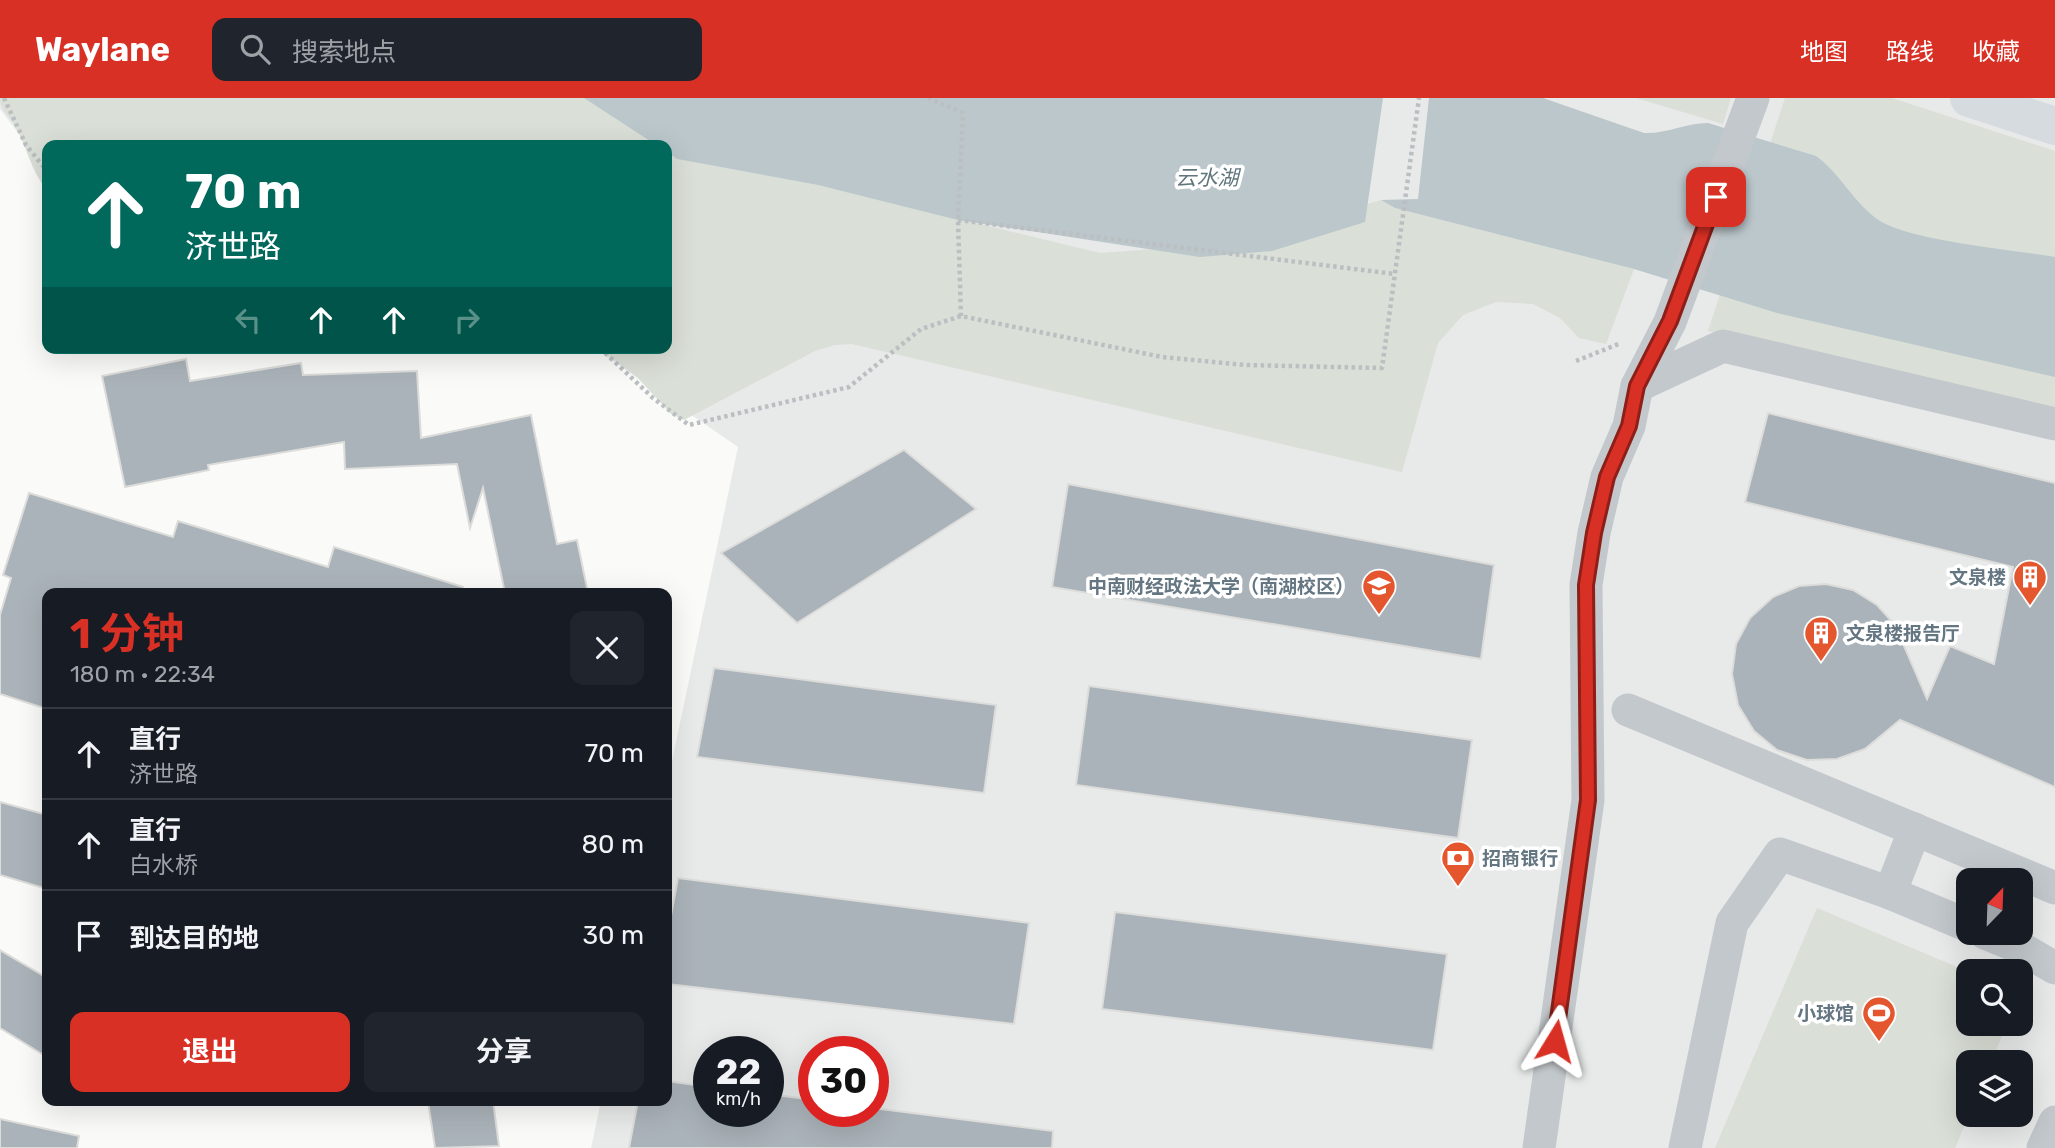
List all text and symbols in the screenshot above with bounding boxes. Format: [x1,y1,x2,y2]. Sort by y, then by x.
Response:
search box [212,18,702,81]
text: Waylane [35,30,170,69]
icon: search [236,30,274,68]
text: 搜索地点 [292,37,396,68]
text: 地图 [1800,38,1848,66]
text: 路线 [1886,38,1934,66]
text: 收藏 [1972,38,2020,66]
text: 70 m [185,162,302,220]
water label: 云水湖 [1176,165,1241,190]
pin [1686,167,1746,227]
icon: ahead [70,168,161,259]
icon: arrive [1697,178,1735,216]
text: 济世路 [185,228,281,266]
icon: left [229,301,267,339]
icon: ahead [302,301,340,339]
icon: ahead [375,301,413,339]
icon: right [448,301,486,339]
building icon: 文泉楼 [2011,558,2049,607]
place label: 文泉楼 [1949,566,2006,589]
school or university icon: 中南财经政法大学（南湖校区） [1360,567,1398,616]
place label: 中南财经政法大学（南湖校区） [1088,575,1354,598]
text: 1 分钟 [70,609,184,659]
button: close [570,611,644,685]
building icon: 文泉楼报告厅 [1802,614,1840,663]
place label: 文泉楼报告厅 [1846,622,1960,645]
text: 180 m · 22:34 [70,660,215,688]
text: 直行 [129,724,181,755]
icon: ahead [70,735,108,773]
text: 70 m [585,738,644,769]
text: 济世路 [129,760,198,788]
text: 直行 [129,815,181,846]
icon: ahead [70,826,108,864]
text: 80 m [581,829,644,860]
bank icon: 招商银行 [1439,839,1477,888]
place label: 招商银行 [1482,847,1558,870]
text: 白水桥 [129,851,198,879]
north arrow [1956,868,2034,945]
map controls [1956,868,2033,1127]
icon: arrive [70,917,108,955]
text: 30 m [582,920,644,951]
text: 到达目的地 [129,923,259,954]
button: search [1956,959,2033,1036]
sports icon: 小球馆 [1860,994,1898,1043]
place label: 小球馆 [1797,1002,1854,1025]
position arrow [1518,1004,1592,1078]
button: 退出 [70,1012,350,1092]
button: 分享 [364,1012,644,1092]
speed limit sign: 30 [798,1036,889,1127]
button: layers [1956,1050,2033,1127]
text: 22 [716,1051,761,1093]
text: km/h [716,1088,761,1110]

